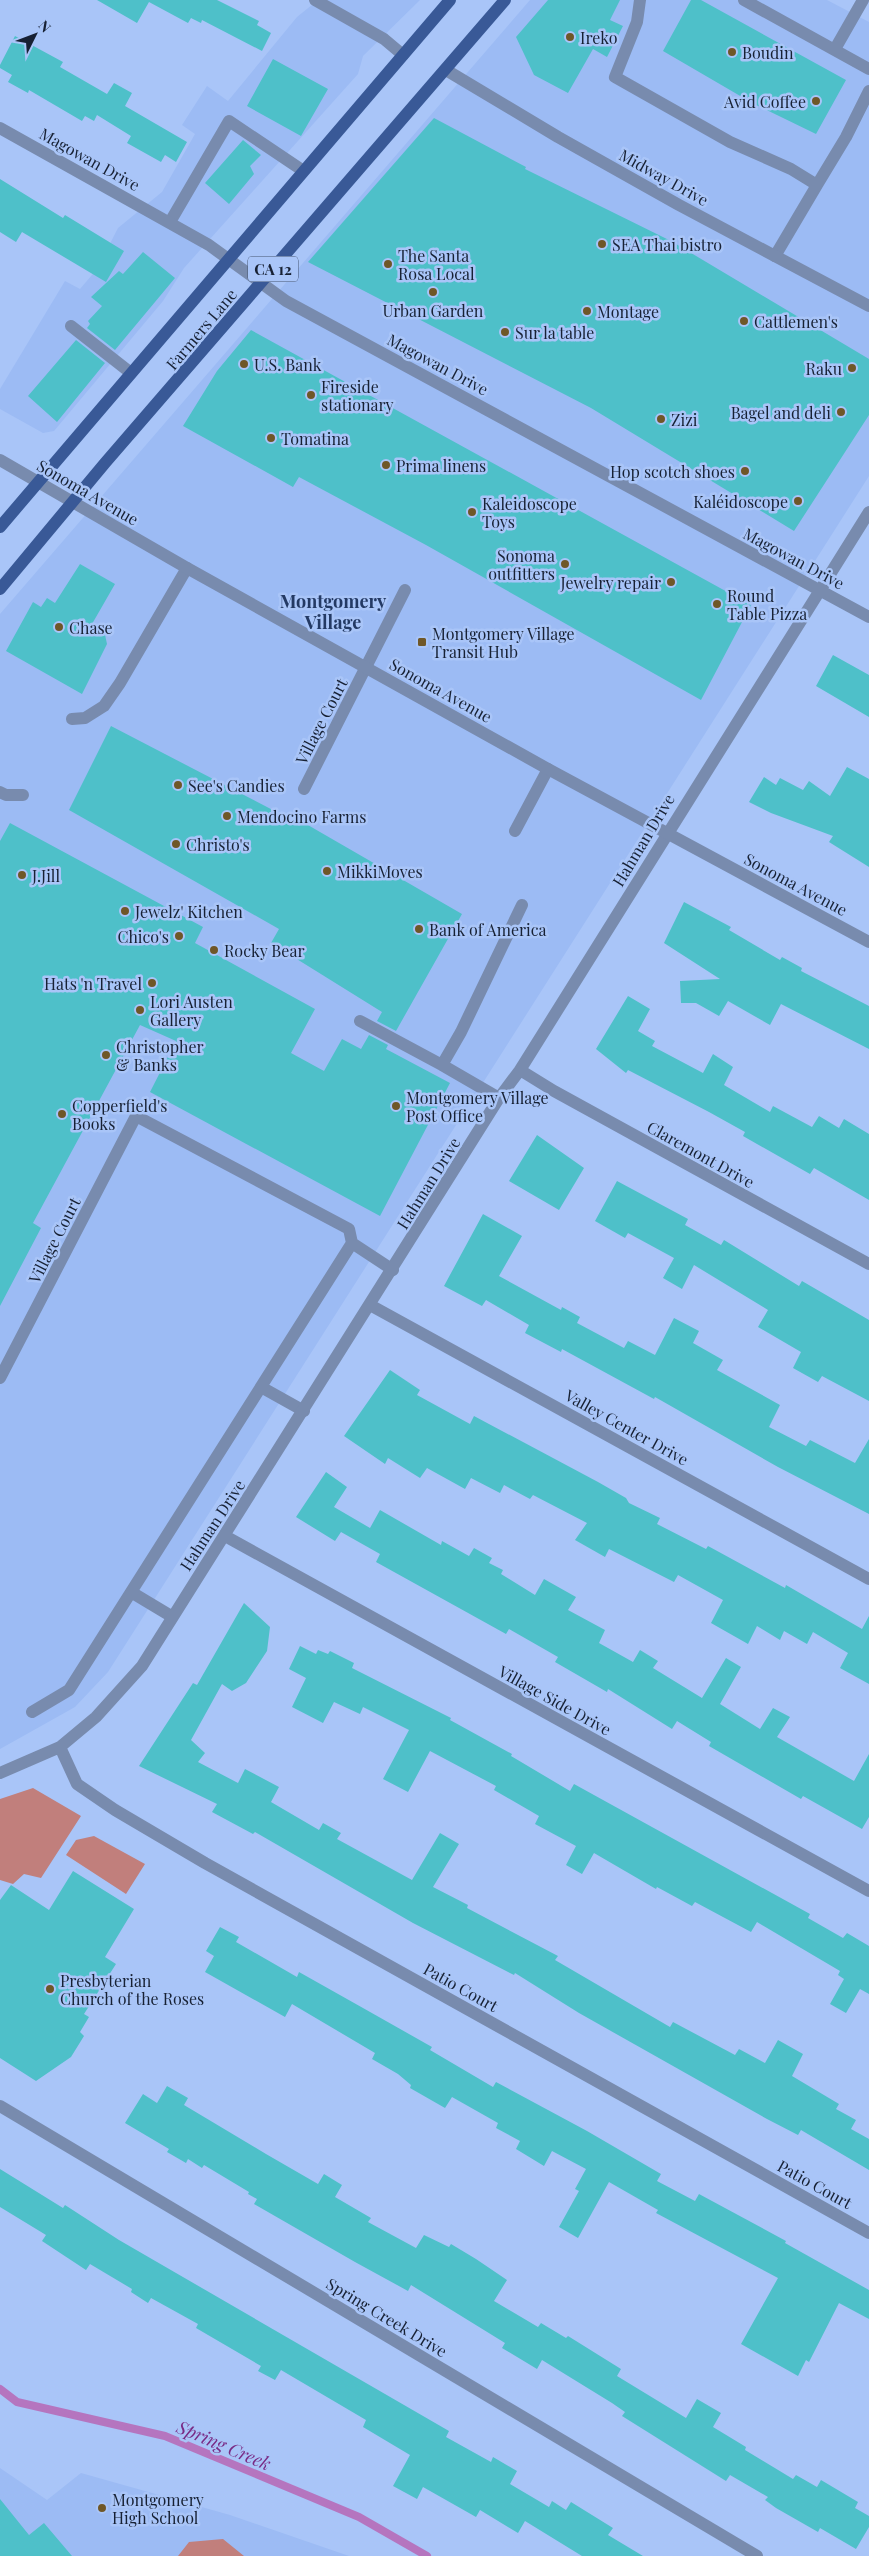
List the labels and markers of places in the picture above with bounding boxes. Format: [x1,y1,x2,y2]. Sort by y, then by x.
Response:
place label: Ireko [580,27,618,48]
marker: Ireko [564,31,576,43]
place label: Boudin [742,42,794,63]
marker: Boudin [726,46,738,58]
place label: Avid Coffee [723,91,806,112]
marker: Avid Coffee [810,95,822,107]
place label: SEA Thai bistro [612,234,722,255]
marker: SEA Thai bistro [596,238,608,250]
place label: The Santa Rosa Local [398,245,475,284]
marker: The Santa Rosa Local [382,258,394,270]
marker: Urban Garden [427,286,439,298]
place label: Urban Garden [383,300,484,321]
place label: Montage [597,301,659,322]
marker: Montage [581,305,593,317]
place label: Cattlemen's [754,311,838,332]
marker: Cattlemen's [738,315,750,327]
place label: Sur la table [515,322,594,343]
marker: Sur la table [499,326,511,338]
place label: U.S. Bank [254,354,322,375]
marker: U.S. Bank [238,358,250,370]
place label: Raku [806,358,842,379]
marker: Raku [846,362,858,374]
place label: Fireside stationary [321,376,394,415]
marker: Fireside stationary [305,389,317,401]
place label: Bagel and deli [731,402,831,423]
marker: Bagel and deli [835,406,847,418]
place label: Zizi [671,409,698,430]
marker: Zizi [655,413,667,425]
place label: Tomatina [281,428,349,449]
marker: Tomatina [265,432,277,444]
place label: Prima linens [396,455,486,476]
marker: Prima linens [380,459,392,471]
place label: Hop scotch shoes [610,461,735,482]
marker: Hop scotch shoes [739,465,751,477]
place label: Kaléidoscope [693,491,788,512]
place label: Kaleidoscope Toys [482,493,577,532]
marker: Kaléidoscope [792,495,804,507]
marker: Kaleidoscope Toys [466,506,478,518]
place label: Sonoma outfitters [488,545,555,584]
marker: Sonoma outfitters [559,558,571,570]
place label: Jewelry repair [559,572,661,593]
marker: Jewelry repair [665,576,677,588]
place label: Round Table Pizza [727,585,807,624]
marker: Round Table Pizza [711,598,723,610]
place label: Chase [69,617,113,638]
marker: Chase [53,621,65,633]
place label: Montgomery Village Transit Hub [432,623,575,662]
marker: Montgomery Village Transit Hub [416,636,428,648]
place label: See's Candies [188,775,285,796]
marker: See's Candies [172,779,184,791]
place label: Mendocino Farms [237,806,366,827]
marker: Mendocino Farms [221,810,233,822]
place label: Christo's [186,834,250,855]
marker: Christo's [170,838,182,850]
place label: MikkiMoves [337,861,423,882]
place label: J.Jill [31,865,60,886]
marker: MikkiMoves [321,865,333,877]
marker: J.Jill [16,869,28,881]
place label: Jewelz' Kitchen [134,901,243,922]
marker: Jewelz' Kitchen [119,905,131,917]
place label: Bank of America [429,919,547,940]
marker: Bank of America [413,923,425,935]
place label: Chico's [117,926,169,947]
marker: Chico's [173,930,185,942]
place label: Rocky Bear [224,940,305,961]
marker: Rocky Bear [208,944,220,956]
place label: Hats 'n Travel [44,973,142,994]
marker: Hats 'n Travel [146,977,158,989]
place label: Lori Austen Gallery [150,991,233,1030]
marker: Lori Austen Gallery [134,1004,146,1016]
place label: Christopher & Banks [116,1036,204,1075]
marker: Christopher & Banks [100,1049,112,1061]
place label: Montgomery Village Post Office [406,1087,549,1126]
place label: Copperfield's Books [72,1095,167,1134]
marker: Montgomery Village Post Office [390,1100,402,1112]
marker: Copperfield's Books [56,1108,68,1120]
place label: Presbyterian Church of the Roses [60,1970,204,2009]
marker: Presbyterian Church of the Roses [44,1983,56,1995]
place label: Montgomery High School [112,2489,204,2528]
marker: Montgomery High School [96,2502,108,2514]

